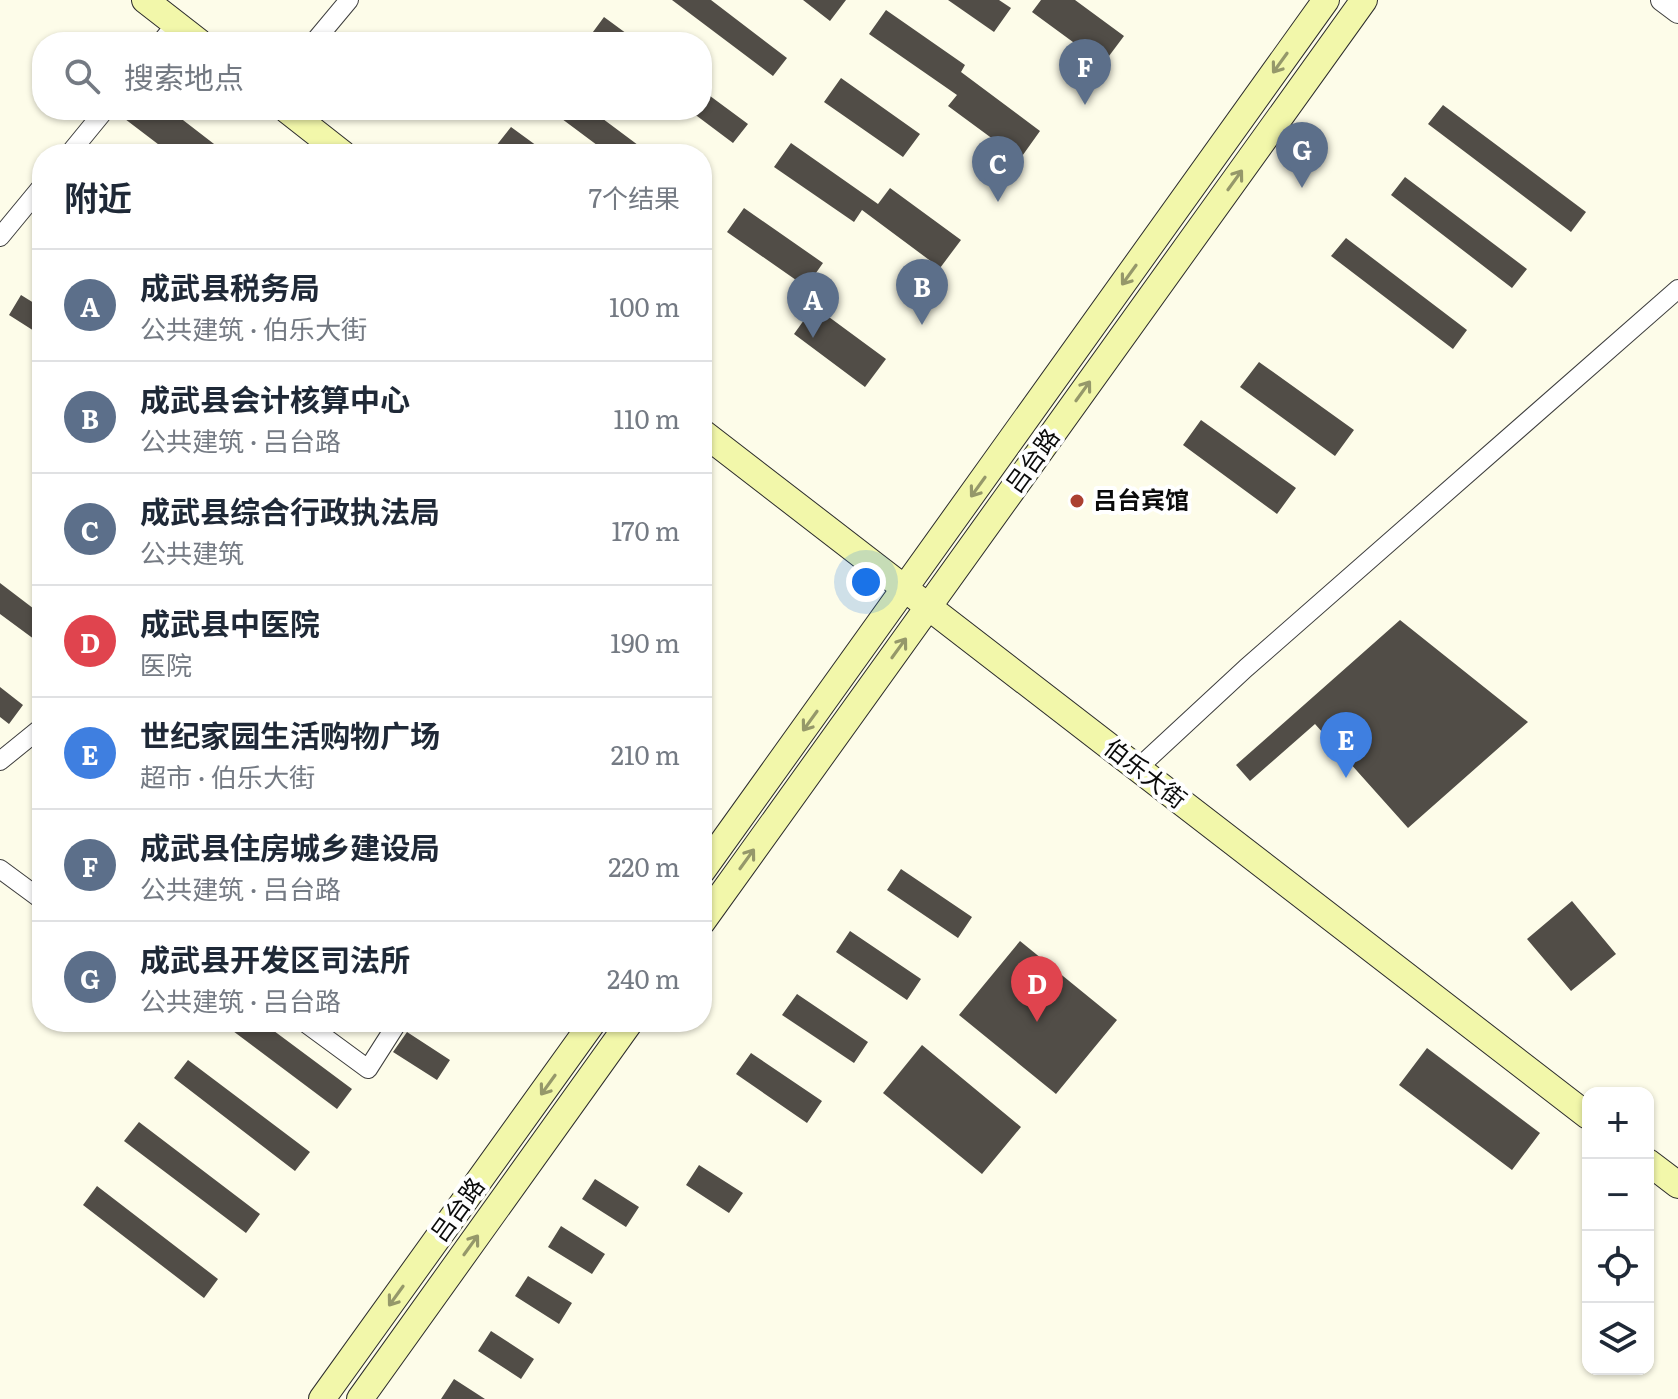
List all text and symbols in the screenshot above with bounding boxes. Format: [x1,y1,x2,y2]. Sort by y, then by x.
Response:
search box [32,32,712,120]
pin: F [1059,39,1111,105]
one-way arrow [1272,52,1289,74]
icon: search [60,54,104,98]
text: 搜索地点 [124,54,244,98]
pin: G [1276,122,1328,188]
pin: C [972,136,1024,202]
one-way arrow [1227,169,1243,191]
text: 附近 [64,171,132,221]
text: 7个结果 [589,177,680,216]
pin: B [896,259,948,325]
text: 成武县税务局 [140,264,320,308]
one-way arrow [1121,264,1138,285]
pin: A [787,272,839,338]
text: A [80,286,100,325]
text: 100 m [609,286,680,325]
text: 公共建筑 · 伯乐大街 [140,308,367,347]
text: 成武县会计核算中心 [140,376,410,420]
one-way arrow [1074,381,1091,402]
text: B [81,398,99,437]
text: 110 m [613,398,680,437]
text: 公共建筑 · 吕台路 [140,420,341,459]
street label: 吕台路 [996,420,1066,499]
one-way arrow [970,475,986,497]
place label: 吕台宾馆 [1093,481,1189,516]
text: 成武县综合行政执法局 [140,488,440,532]
marker: 吕台宾馆 [1068,492,1086,510]
text: C [81,510,99,549]
text: 170 m [612,510,680,549]
text: 公共建筑 [140,532,244,571]
your location [846,562,886,602]
text: 成武县中医院 [140,600,320,644]
text: D [80,622,100,661]
text: 190 m [610,622,680,661]
one-way arrow [891,637,907,659]
text: 医院 [140,644,192,683]
one-way arrow [802,709,818,731]
text: 世纪家园生活购物广场 [140,712,440,756]
pin: E [1320,712,1372,778]
street label: 伯乐大街 [1098,729,1195,815]
text: E [81,734,99,773]
text: 210 m [611,734,680,773]
text: 超市 · 伯乐大街 [140,756,315,795]
text: 成武县住房城乡建设局 [140,824,440,868]
text: F [82,846,98,885]
text: 220 m [608,846,680,885]
one-way arrow [739,848,756,870]
text: 公共建筑 · 吕台路 [140,868,341,907]
text: 成武县开发区司法所 [140,936,410,980]
pin: D [1011,956,1063,1022]
text: G [80,958,100,997]
text: 240 m [607,958,680,997]
text: 公共建筑 · 吕台路 [140,980,341,1019]
one-way arrow [540,1074,556,1096]
map controls [1582,1087,1654,1375]
button: + [1582,1087,1654,1159]
button: − [1582,1159,1654,1231]
street label: 吕台路 [421,1169,491,1248]
button: locate [1582,1231,1654,1303]
one-way arrow [462,1234,479,1256]
one-way arrow [388,1285,404,1307]
button: layers [1582,1303,1654,1375]

